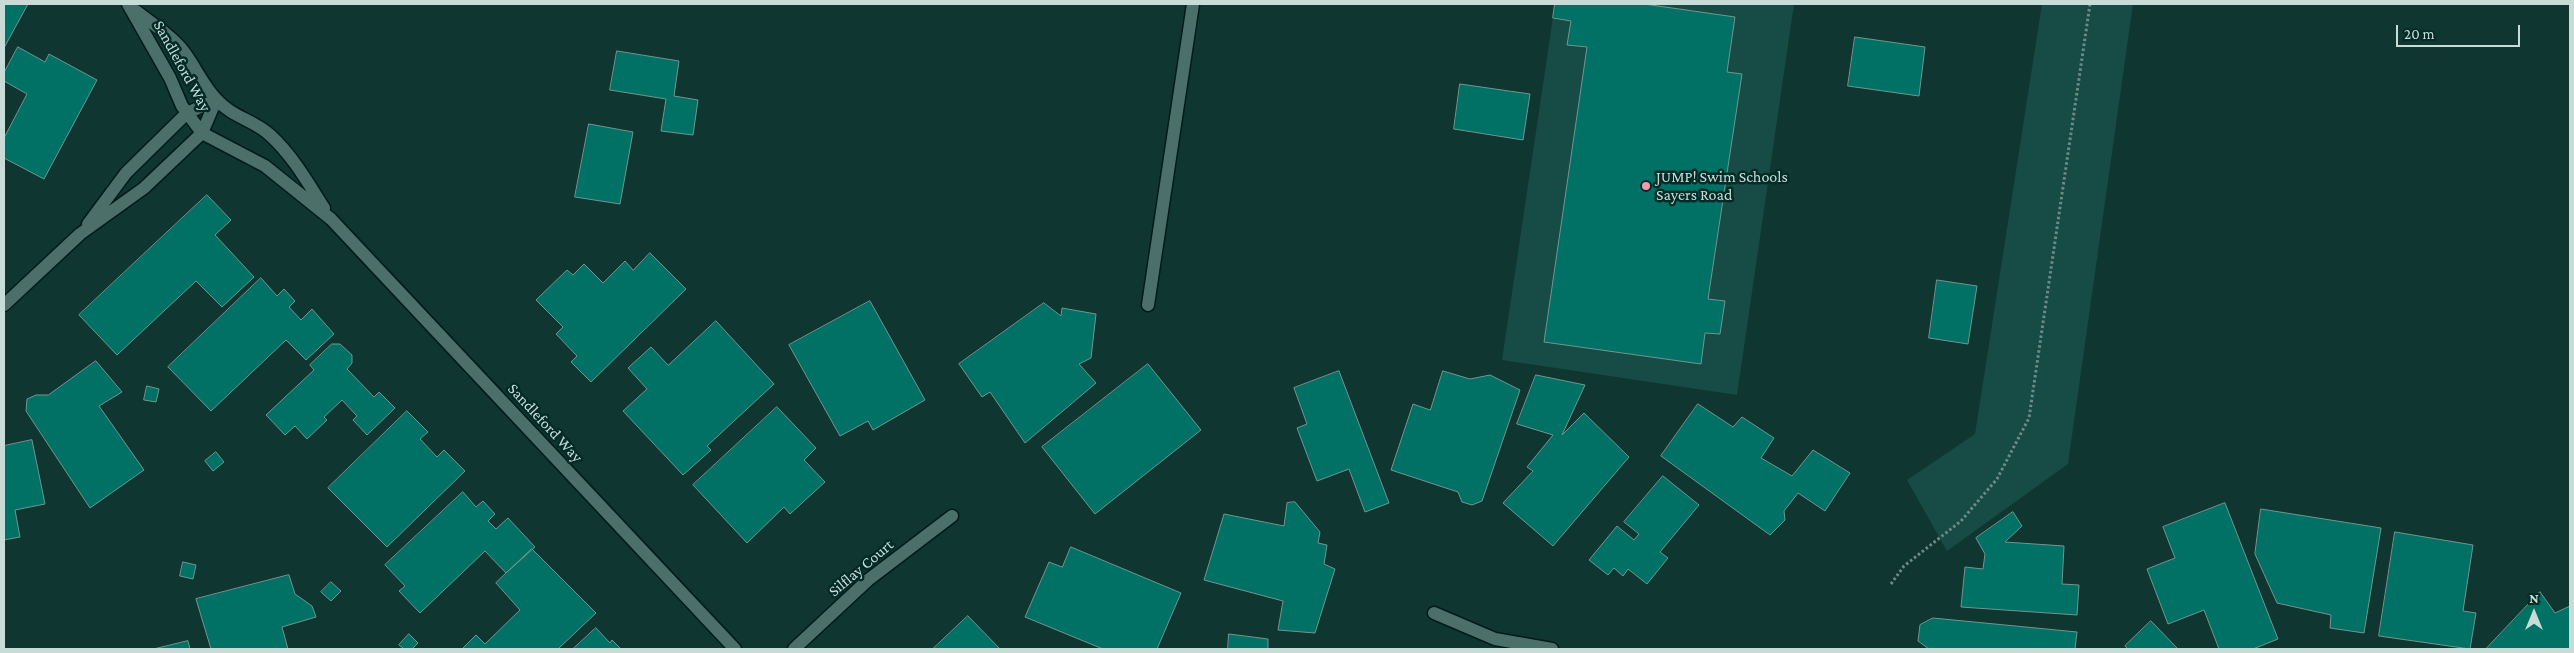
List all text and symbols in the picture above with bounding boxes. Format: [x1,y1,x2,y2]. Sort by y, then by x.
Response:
scale bar [2399,15,2523,47]
street label: Sandleford Way [149,17,215,115]
text: 20 m [2404,26,2435,42]
place label: JUMP! Swim Schools Sayers Road [1656,167,1788,205]
marker: JUMP! Swim Schools Sayers Road [1640,180,1652,192]
street label: Sandleford Way [503,379,587,467]
street label: Silflay Court [825,535,897,601]
north arrow [2509,588,2559,638]
text: N [2529,590,2539,606]

